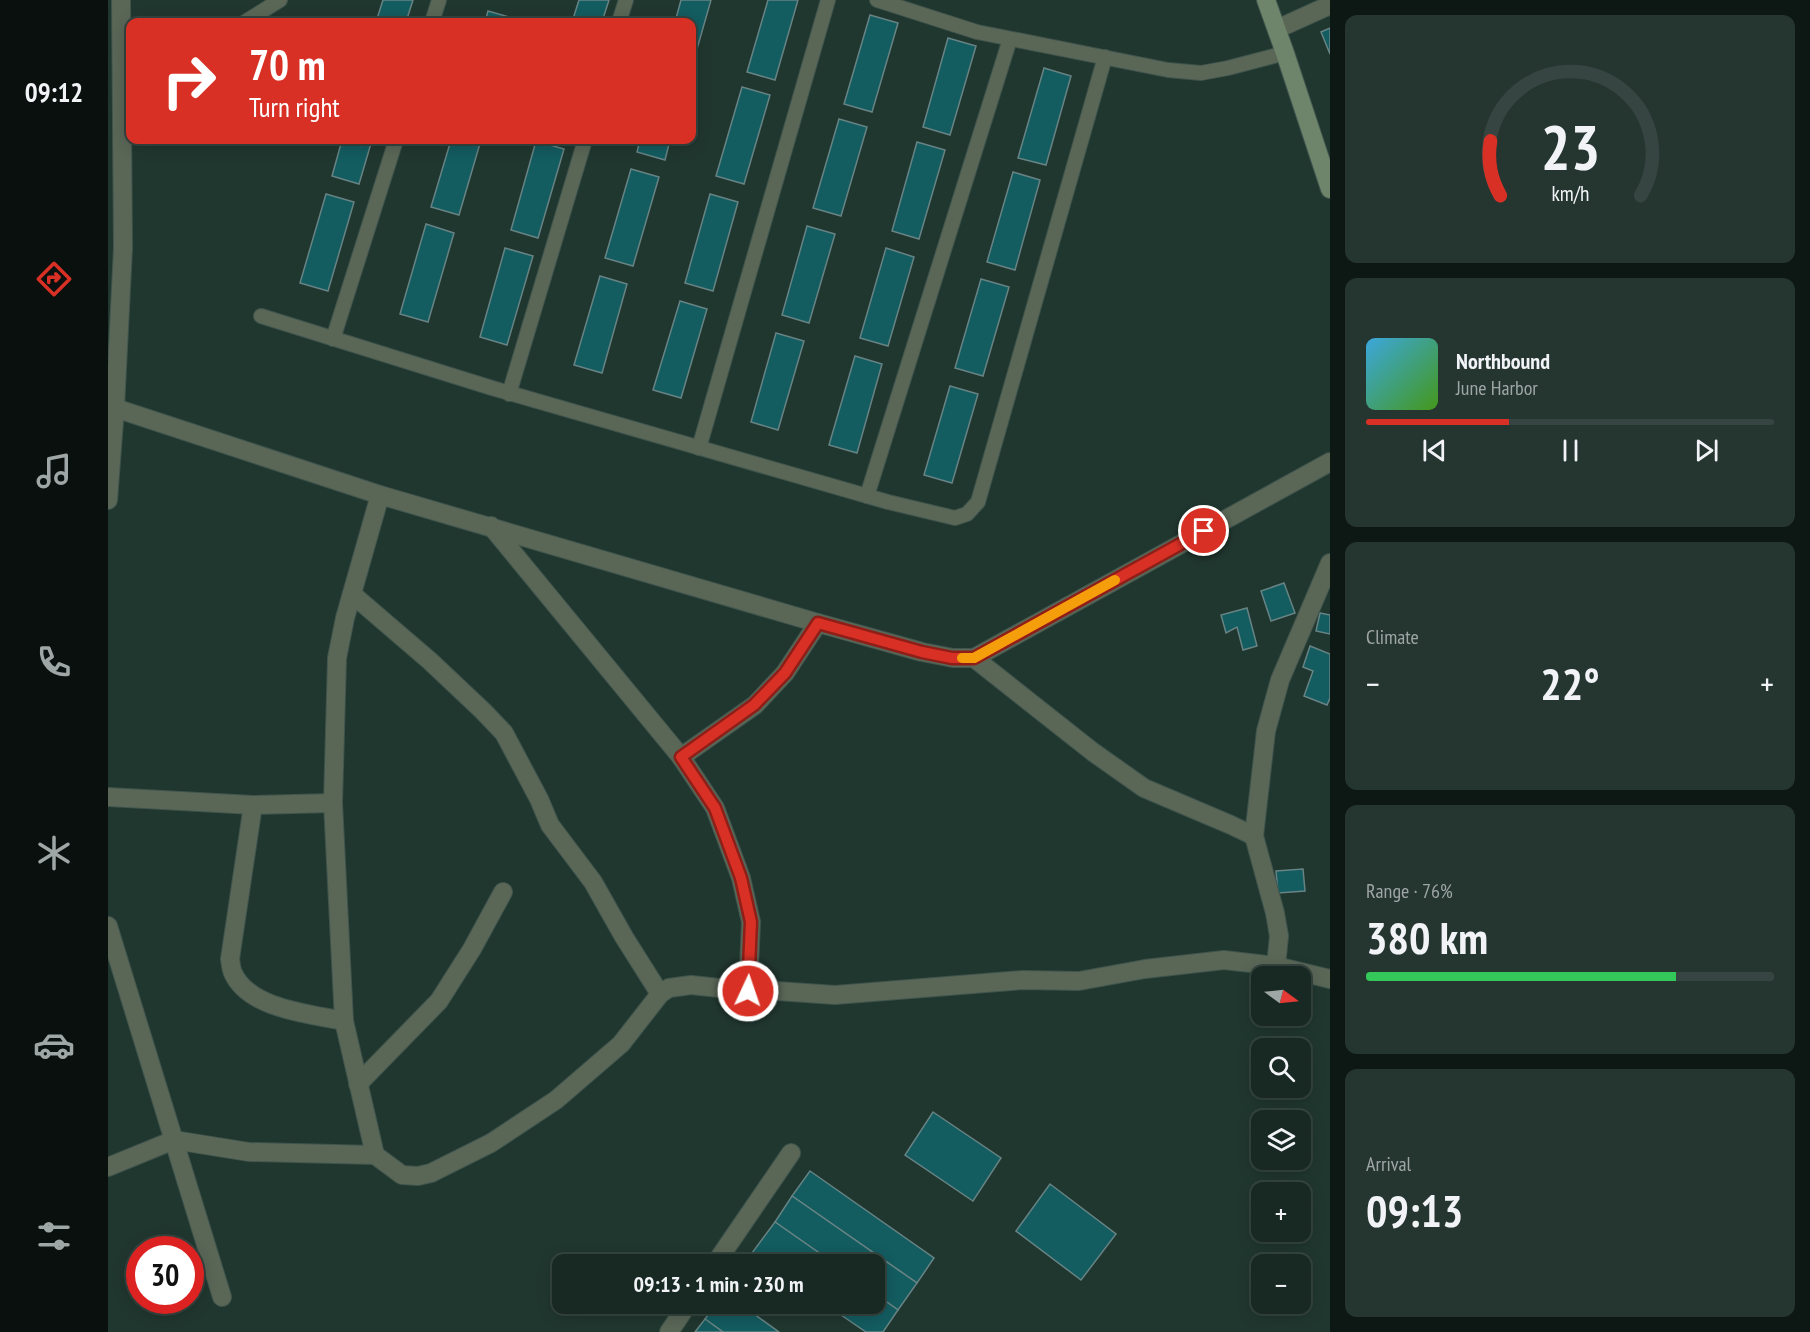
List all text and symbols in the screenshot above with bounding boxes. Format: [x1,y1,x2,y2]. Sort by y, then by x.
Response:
text: 70 m [249,37,326,92]
icon: right [150,42,228,120]
text: 09:12 [25,75,83,109]
text: Turn right [249,90,340,124]
text: 23 [1540,106,1600,187]
text: km/h [1551,180,1589,208]
icon: directions [33,258,75,300]
text: Northbound [1456,347,1550,375]
text: June Harbor [1456,375,1538,401]
icon: previous [1418,434,1451,467]
icon: pause [1554,434,1587,467]
icon: next [1690,434,1723,467]
icon: music [33,450,75,492]
pin [1178,505,1229,556]
icon: arrive [1187,514,1220,547]
text: Climate [1366,624,1419,650]
icon: phone [33,641,75,683]
text: 22° [1540,654,1600,712]
text: − [1366,662,1380,705]
text: + [1760,662,1774,705]
icon: climate [33,832,75,874]
text: Range · 76% [1366,878,1453,904]
text: 380 km [1366,908,1488,966]
position arrow [716,959,780,1023]
north arrow [1251,966,1311,1026]
map controls [1251,966,1311,1314]
icon: car [33,1024,75,1066]
button: search [1251,1038,1311,1098]
button: layers [1251,1110,1311,1170]
text: Arrival [1366,1151,1411,1177]
text: 09:13 [1366,1181,1463,1239]
button: + [1251,1182,1311,1242]
icon: filters [33,1215,75,1257]
speed limit sign: 30 [126,1236,204,1314]
button: − [1251,1254,1311,1314]
text: 09:13 · 1 min · 230 m [633,1270,804,1298]

